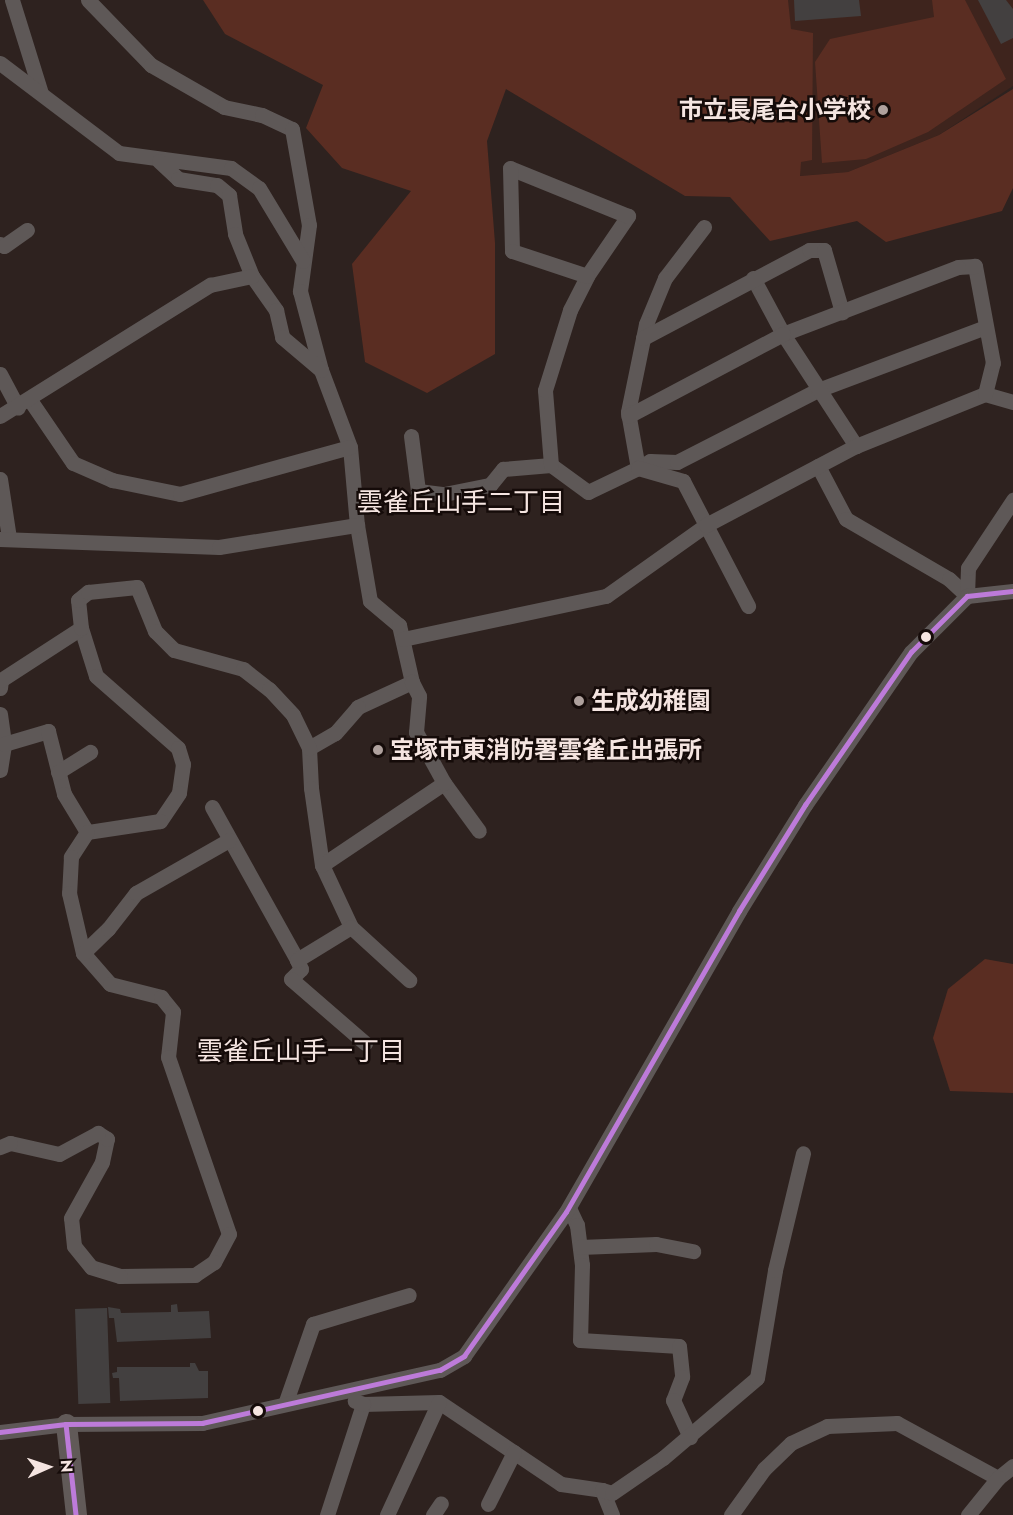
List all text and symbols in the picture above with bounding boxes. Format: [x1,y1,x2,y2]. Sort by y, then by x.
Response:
place label: 市立長尾台小学校 [679,96,871,124]
marker: 市立長尾台小学校 [876,103,890,117]
district label: 雲雀丘山手二丁目 [357,487,565,519]
unlabelled marker [920,631,932,643]
place label: 生成幼稚園 [591,687,711,715]
marker: 生成幼稚園 [572,694,586,708]
place label: 宝塚市東消防署雲雀丘出張所 [390,736,702,764]
marker: 宝塚市東消防署雲雀丘出張所 [371,743,385,757]
district label: 雲雀丘山手一丁目 [197,1036,405,1068]
unlabelled marker [252,1405,264,1417]
north arrow [18,1437,78,1497]
text: N [55,1459,78,1473]

